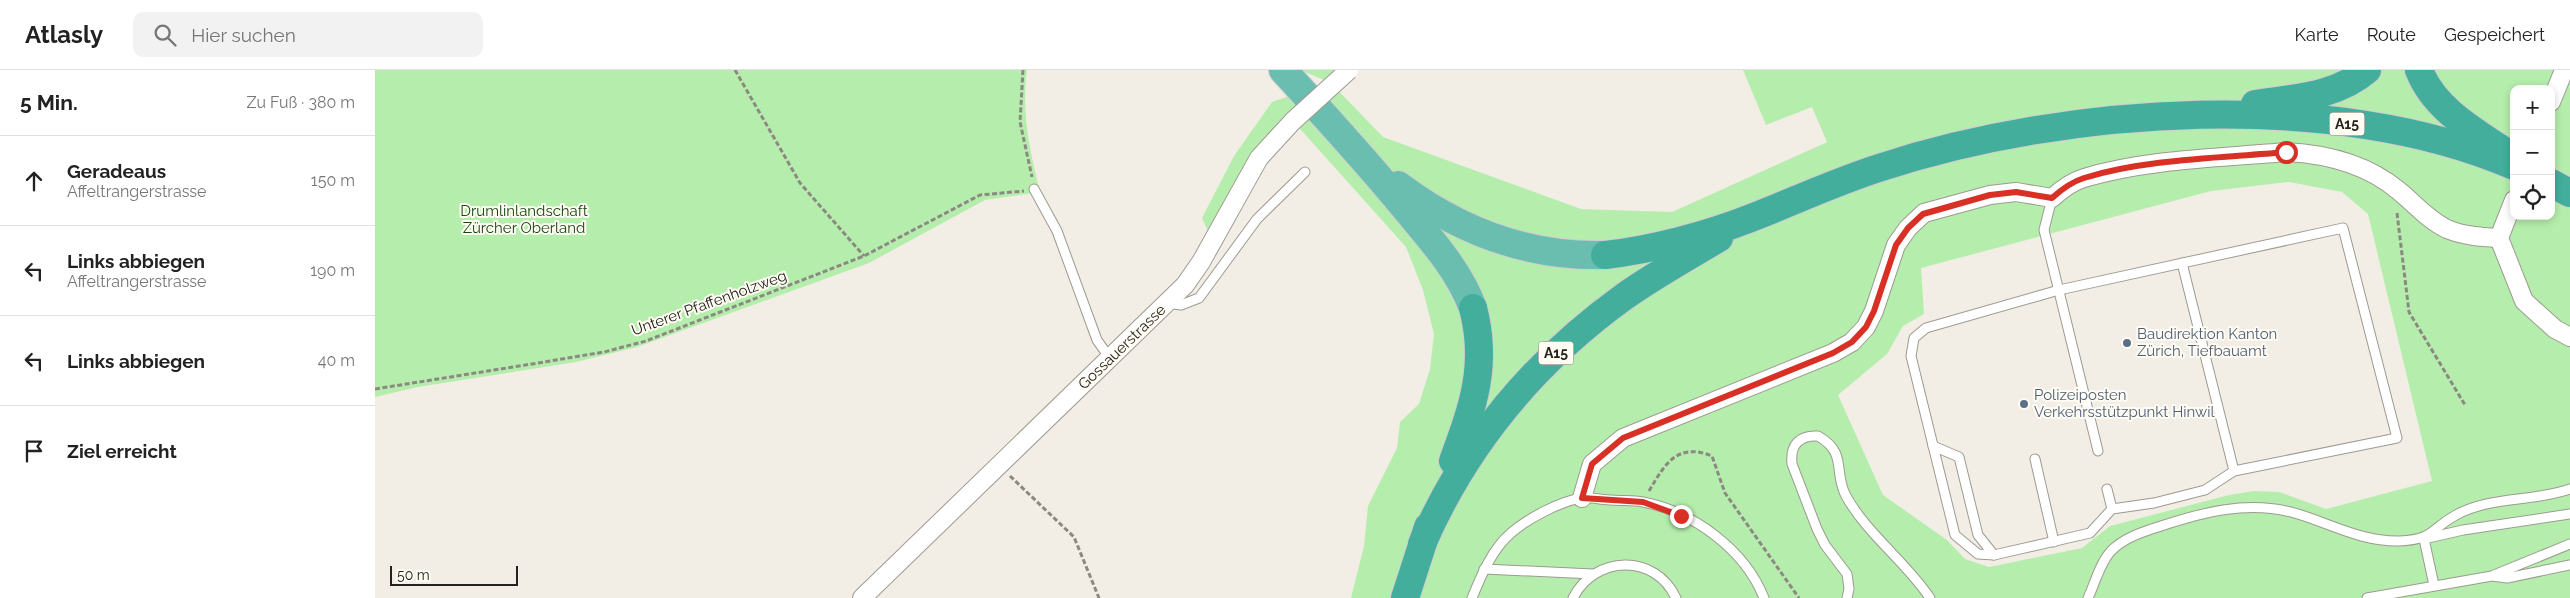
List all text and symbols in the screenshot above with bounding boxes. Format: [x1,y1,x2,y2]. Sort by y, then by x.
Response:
search box [133,12,483,57]
text: Atlasly [25,20,103,49]
icon: search [151,21,179,49]
text: Hier suchen [191,24,296,46]
text: Karte [2295,24,2339,45]
text: Route [2367,24,2416,45]
text: Gespeichert [2444,24,2545,45]
map controls [2510,85,2555,220]
button: + [2510,85,2555,130]
text: 5 Min. [20,90,78,115]
text: Zu Fuß · 380 m [247,93,355,112]
road number: A15 [2329,112,2365,136]
button: − [2510,130,2555,175]
route start [2275,141,2298,164]
text: Geradeaus [67,160,166,182]
icon: ahead [20,167,48,195]
text: 150 m [311,171,355,190]
button: locate [2510,175,2555,220]
text: Affeltrangerstrasse [67,182,207,201]
park label: Drumlinlandschaft Zürcher Oberland [460,202,588,237]
text: Links abbiegen [67,250,205,272]
icon: left [20,257,48,285]
text: 190 m [310,261,355,280]
street label: Unterer Pfaffenholzweg [629,267,789,339]
text: Affeltrangerstrasse [67,272,207,291]
street label: Gossauerstrasse [1075,301,1169,393]
place label: Baudirektion Kanton Zürich, Tiefbauamt [2137,325,2277,360]
marker: Baudirektion Kanton Zürich, Tiefbauamt [2121,337,2133,349]
road number: A15 [1539,342,1573,364]
icon: left [20,347,48,375]
text: Links abbiegen [67,350,205,372]
text: 40 m [318,351,355,370]
place label: Polizeiposten Verkehrsstützpunkt Hinwil [2034,386,2216,421]
marker: Polizeiposten Verkehrsstützpunkt Hinwil [2018,398,2030,410]
icon: arrive [20,437,48,465]
text: Ziel erreicht [67,440,177,462]
route end [1670,505,1693,528]
scale bar [390,563,517,586]
text: 50 m [397,567,430,583]

